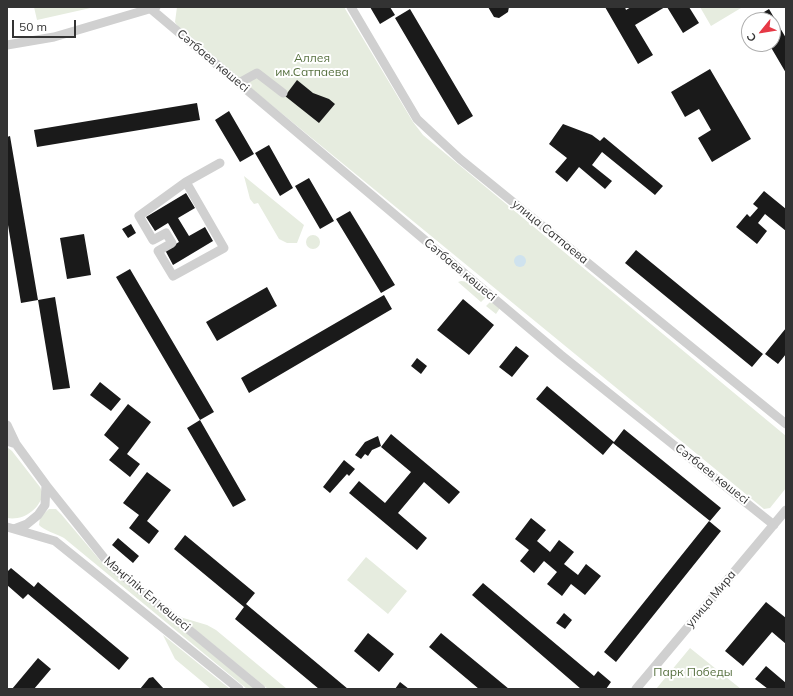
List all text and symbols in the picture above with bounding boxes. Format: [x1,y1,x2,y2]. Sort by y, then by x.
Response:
scale bar [14,12,78,38]
north arrow [741,12,781,52]
text: 50 m [19,19,47,34]
street label: Сәтбаев көшесі [174,27,252,95]
text: С [744,31,759,44]
park label: Аллея им.Сатпаева [275,51,349,79]
street label: улица Сатпаева [509,197,591,267]
street label: Сәтбаев көшесі [421,236,499,304]
street label: Сәтбаев көшесі [672,441,752,507]
street label: Мәңгілік Ел көшесі [101,554,193,634]
street label: улица Мира [683,567,739,631]
park label: Парк Победы [653,665,733,679]

